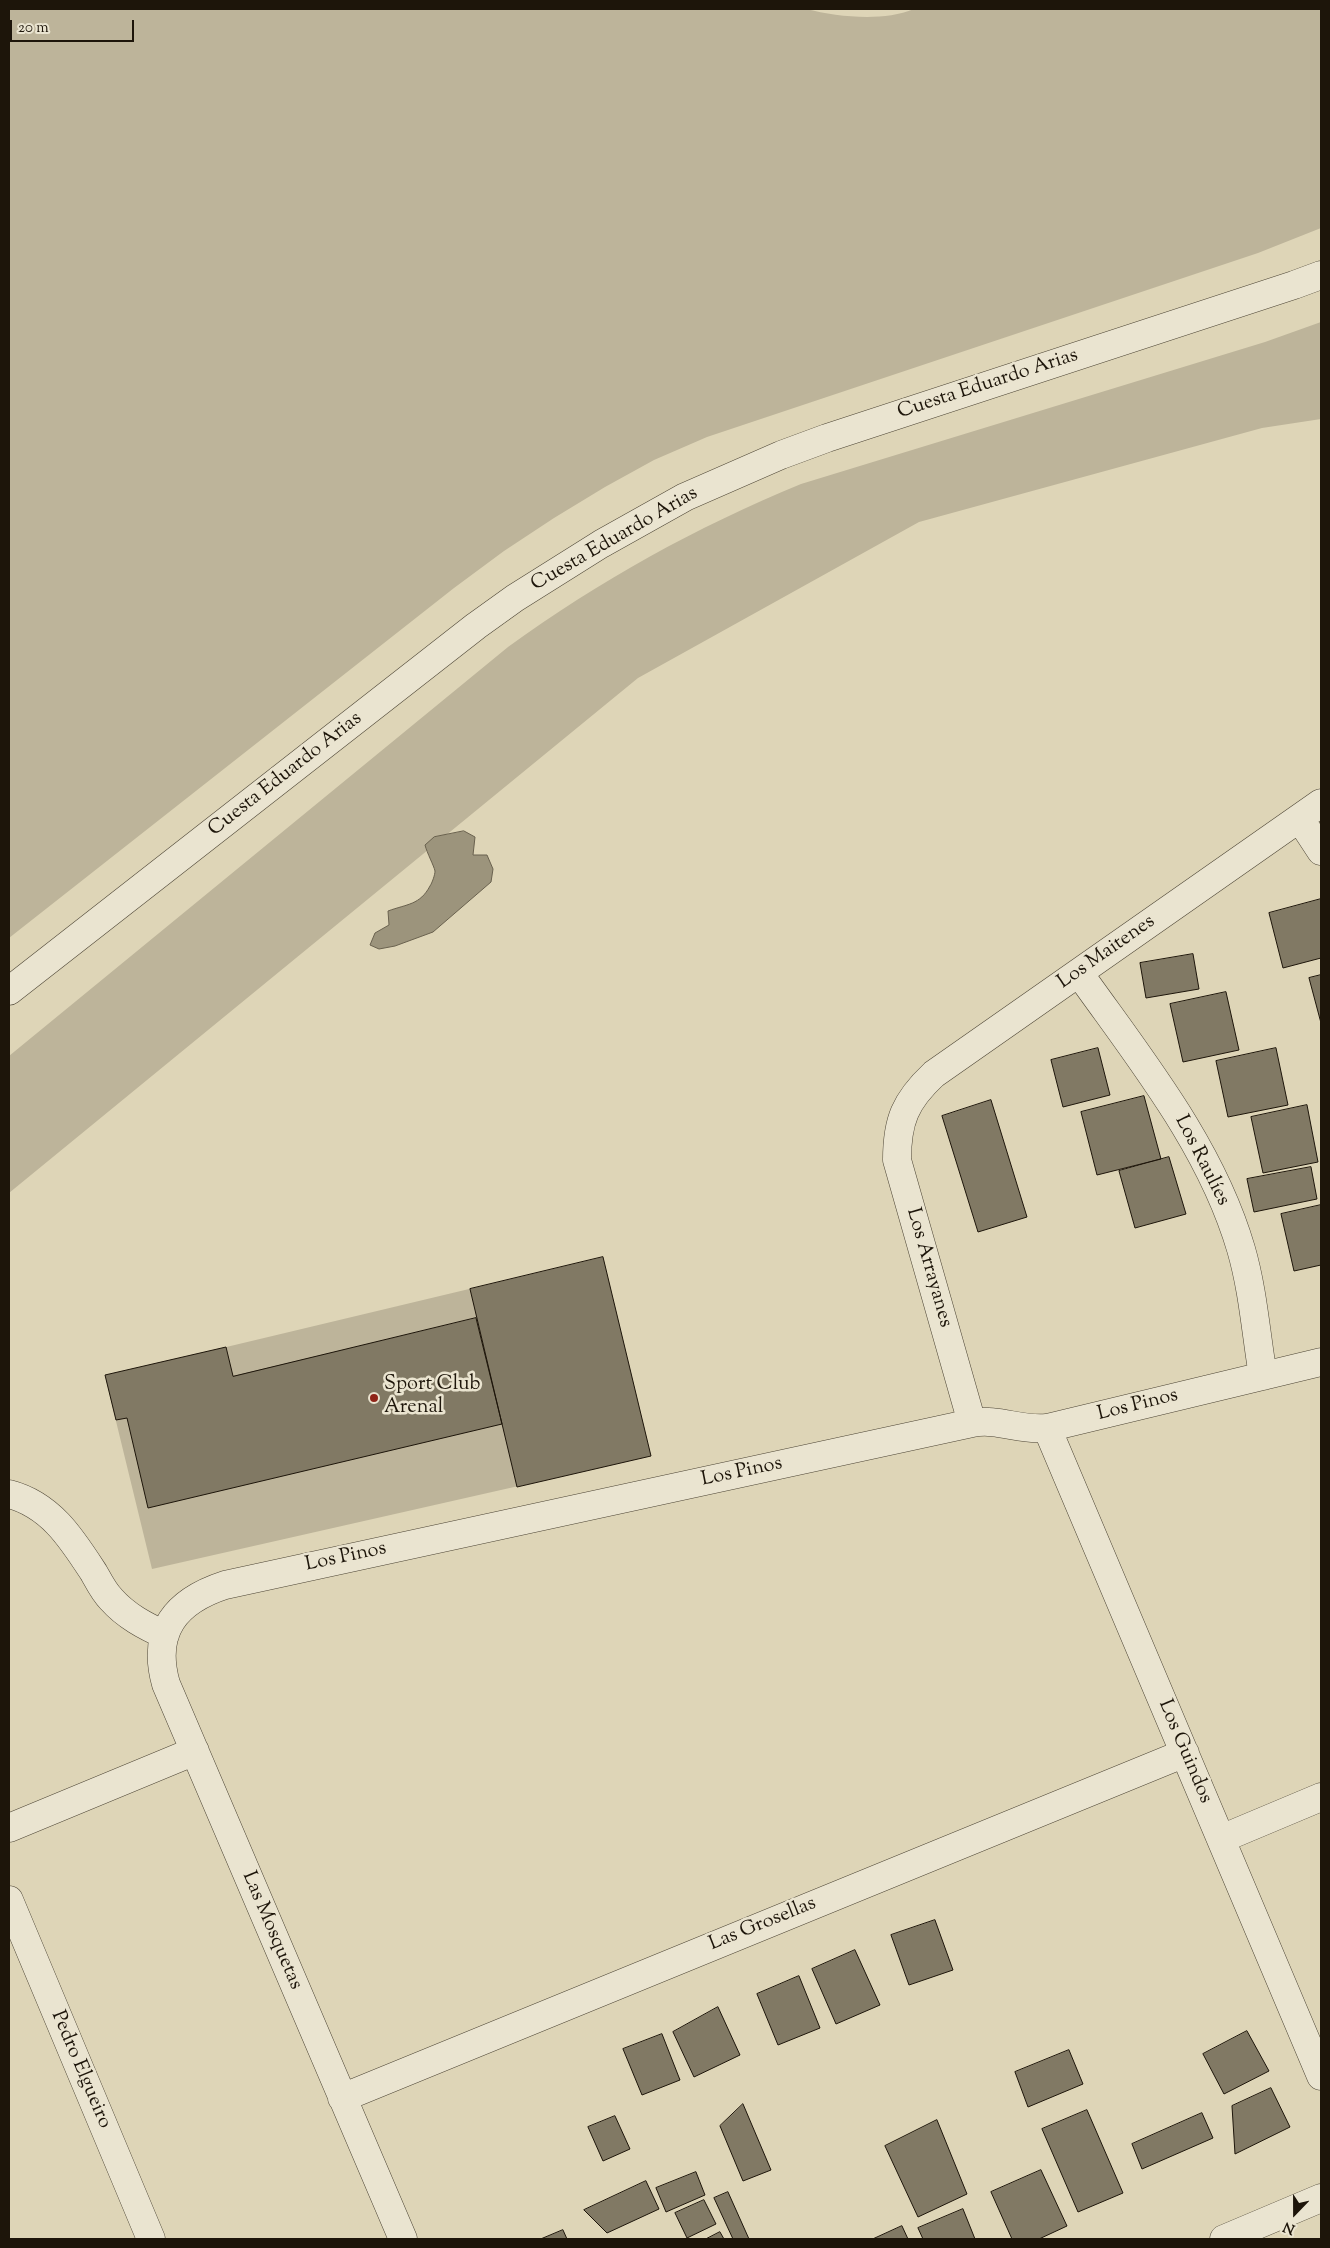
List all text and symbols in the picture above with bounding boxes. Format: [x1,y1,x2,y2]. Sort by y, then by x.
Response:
scale bar [12,10,136,42]
text: 20 m [18,18,49,39]
street label: Cuesta Eduardo Arias [895,344,1081,426]
street label: Cuesta Eduardo Arias [527,483,703,597]
street label: Cuesta Eduardo Arias [204,708,368,842]
street label: Los Maitenes [1054,911,1160,995]
street label: Los Raulíes [1168,1112,1234,1210]
street label: Los Arrayanes [900,1206,956,1330]
place label: Sport Club Arenal [384,1374,480,1421]
street label: Los Pinos [1095,1384,1181,1428]
marker: Sport Club Arenal [368,1392,380,1404]
street label: Los Pinos [699,1453,785,1493]
street label: Los Pinos [303,1538,389,1578]
street label: Los Guindos [1151,1697,1217,1807]
street label: Las Mosquetas [235,1868,307,1994]
street label: Las Grosellas [706,1893,820,1957]
street label: Pedro Elgueiro [44,2007,116,2133]
north arrow [1270,2188,1320,2238]
text: N [1280,2216,1298,2238]

